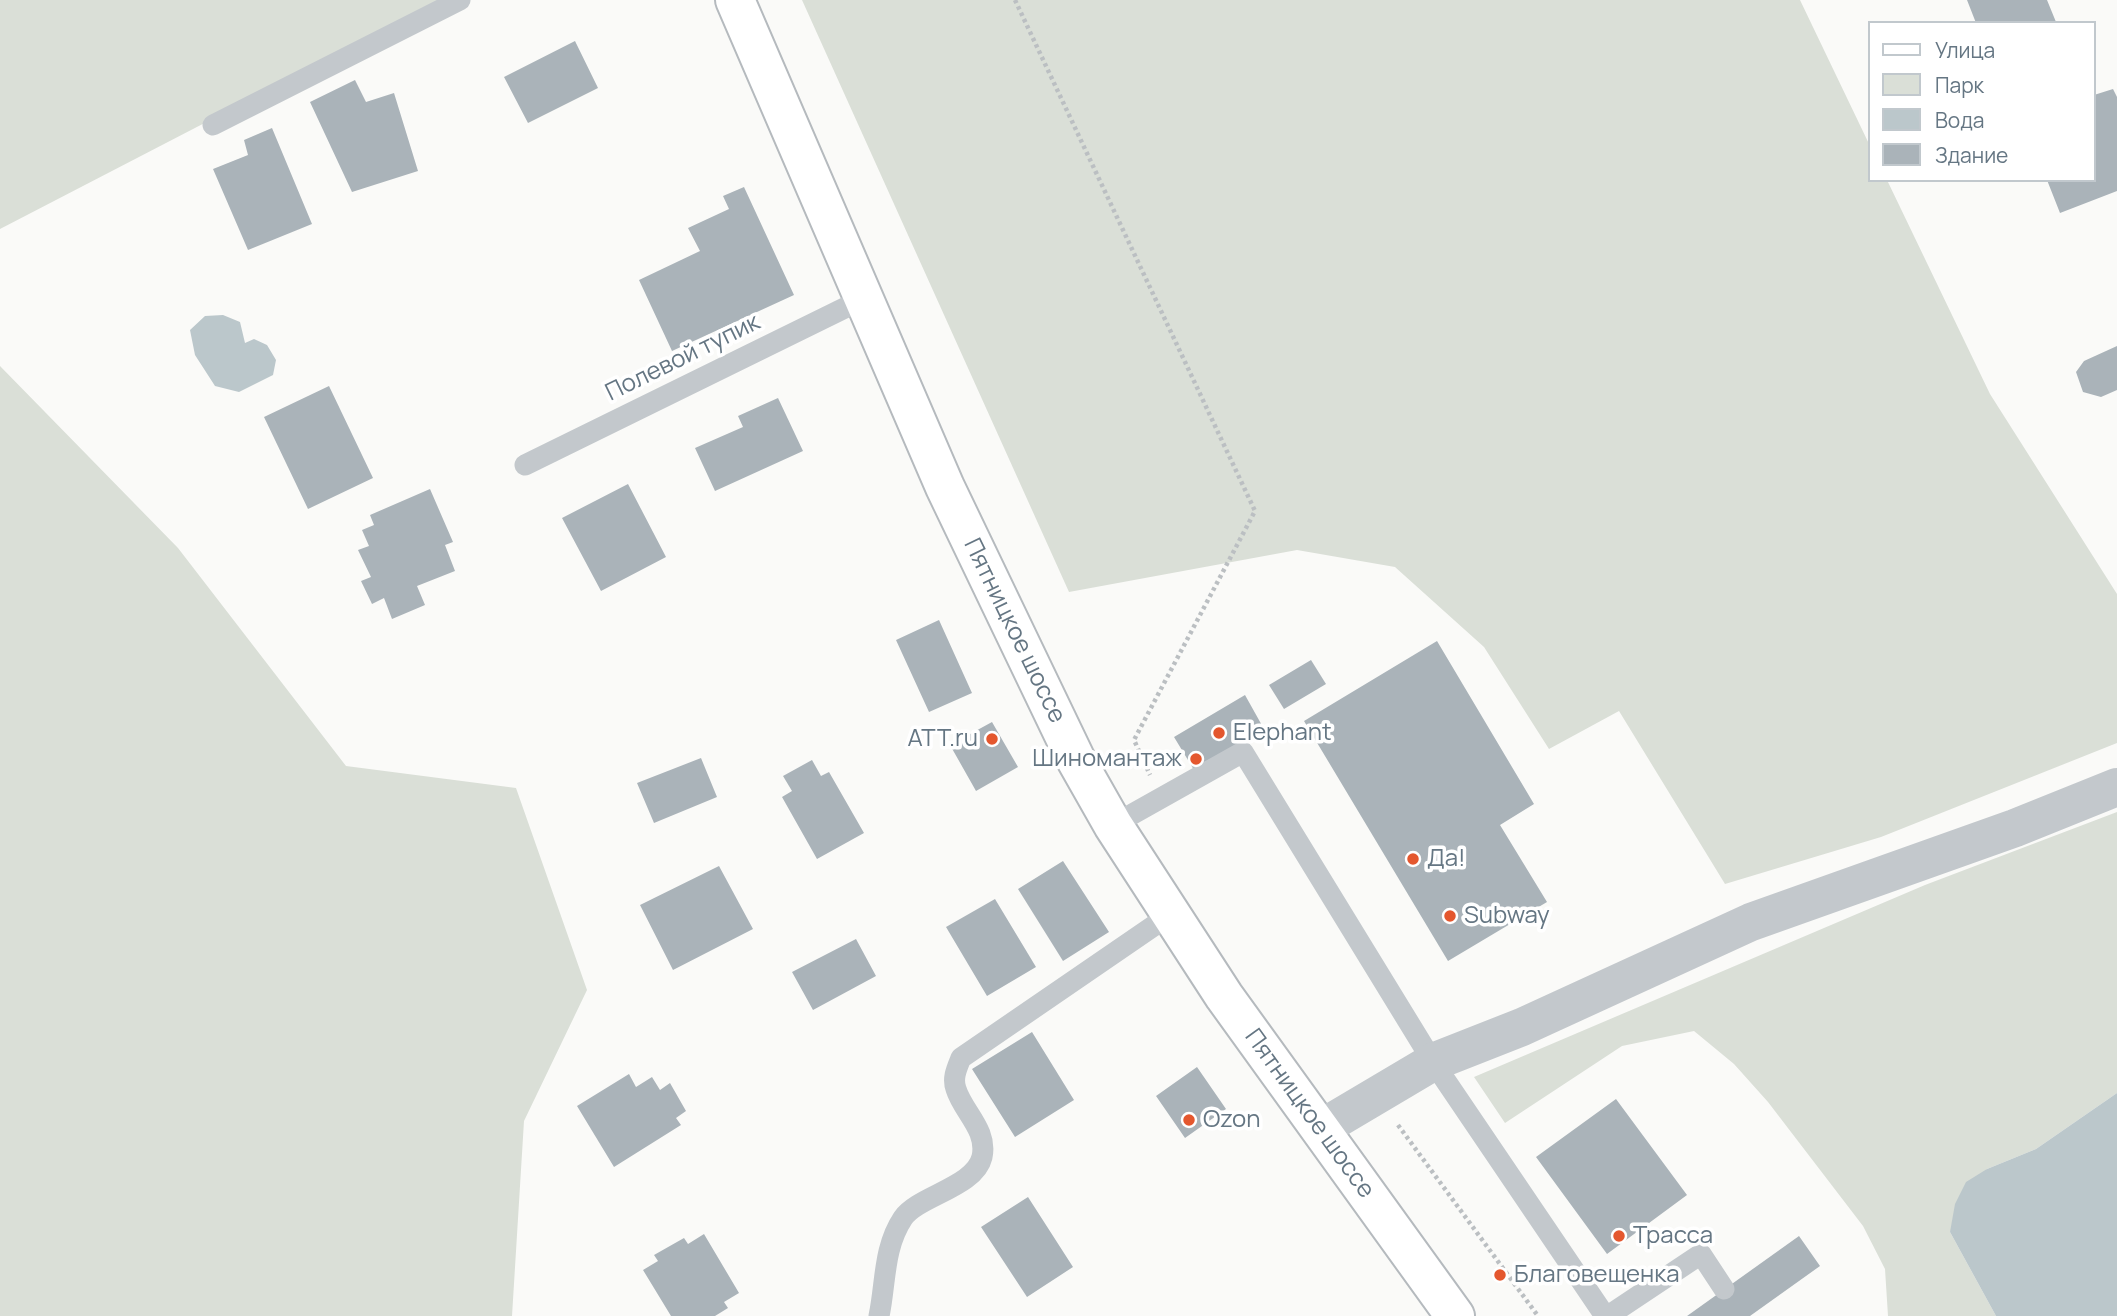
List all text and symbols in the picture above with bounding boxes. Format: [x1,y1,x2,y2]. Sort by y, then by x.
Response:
legend [1868,21,2096,182]
text: Улица [1935,36,1995,64]
text: Парк [1935,71,1984,99]
text: Вода [1935,106,1985,134]
text: Здание [1935,141,2008,169]
street label: Полевой тупик [601,308,765,408]
street label: Пятницкое шоссе [957,534,1071,728]
place label: Elephant [1233,719,1332,747]
place label: ATT.ru [908,725,978,753]
marker: Elephant [1211,725,1227,741]
marker: ATT.ru [984,731,1000,747]
place label: Шиномантаж [1032,745,1182,773]
marker: Шиномантаж [1188,751,1204,767]
place label: Да! [1427,845,1466,873]
marker: Да! [1405,851,1421,867]
place label: Subway [1464,902,1550,930]
marker: Subway [1442,908,1458,924]
street label: Пятницкое шоссе [1238,1024,1380,1204]
place label: Ozon [1203,1106,1261,1134]
marker: Ozon [1181,1112,1197,1128]
place label: Трасса [1633,1222,1713,1250]
marker: Трасса [1611,1228,1627,1244]
place label: Благовещенка [1514,1261,1680,1289]
marker: Благовещенка [1492,1267,1508,1283]

